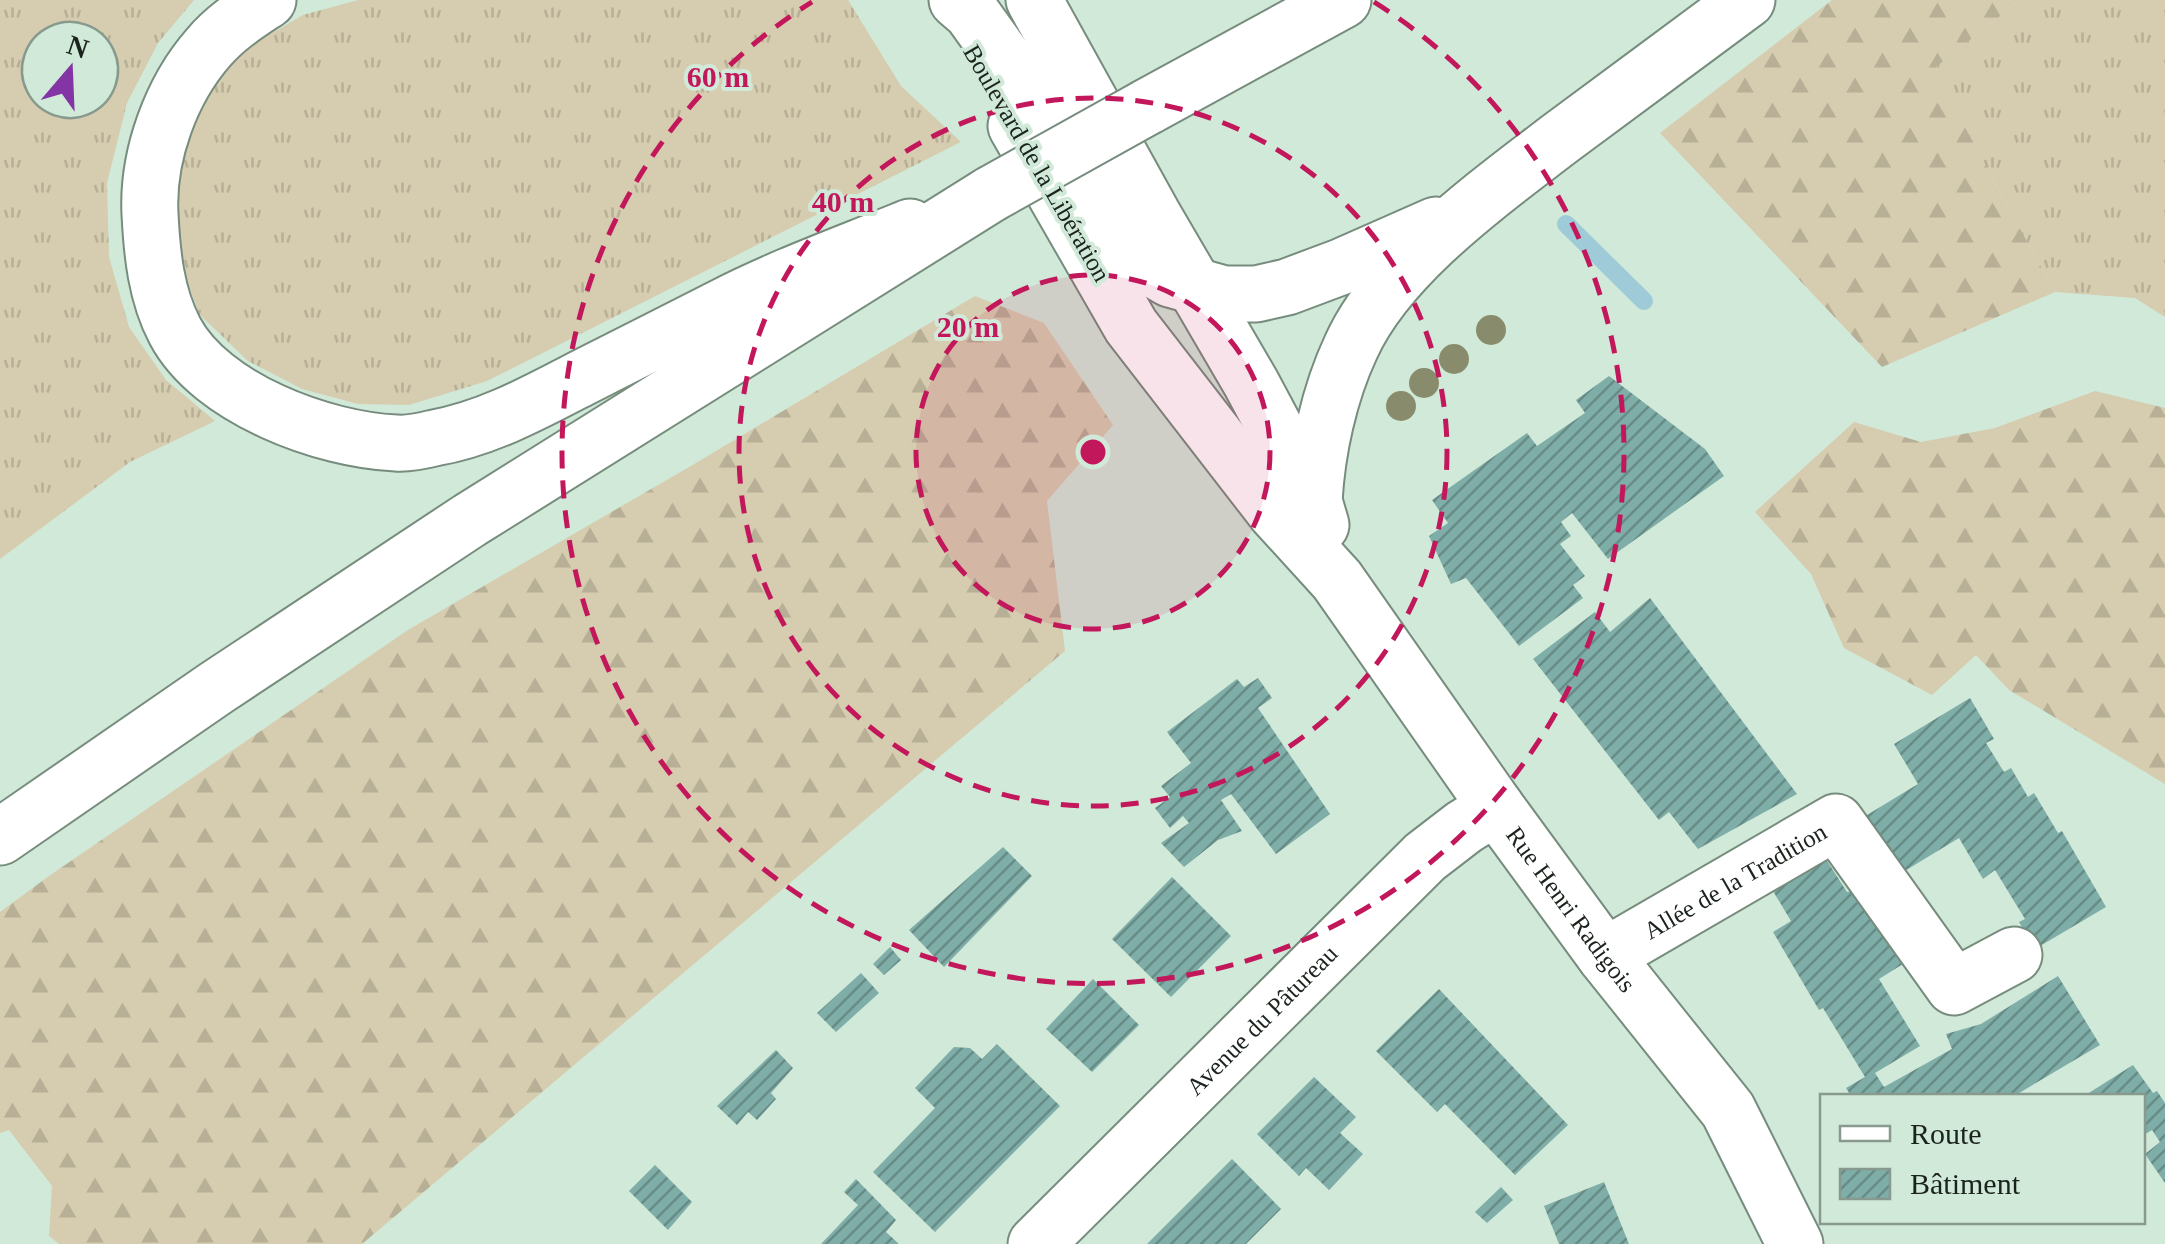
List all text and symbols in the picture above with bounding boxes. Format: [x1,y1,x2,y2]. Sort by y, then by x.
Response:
north arrow [20,20,120,120]
text: N [63,29,93,65]
street label: Boulevard de la Libération [958,40,1116,287]
text: 60 m [687,60,749,93]
text: 40 m [812,185,874,218]
text: 20 m [937,310,999,343]
centre of rings [1075,434,1111,470]
street label: Allée de la Tradition [1639,817,1831,944]
street label: Rue Henri Radigois [1501,821,1642,997]
street label: Avenue du Pâtureau [1181,939,1343,1100]
legend [1820,1094,2145,1224]
text: Route [1910,1117,1982,1150]
text: Bâtiment [1910,1167,2021,1200]

